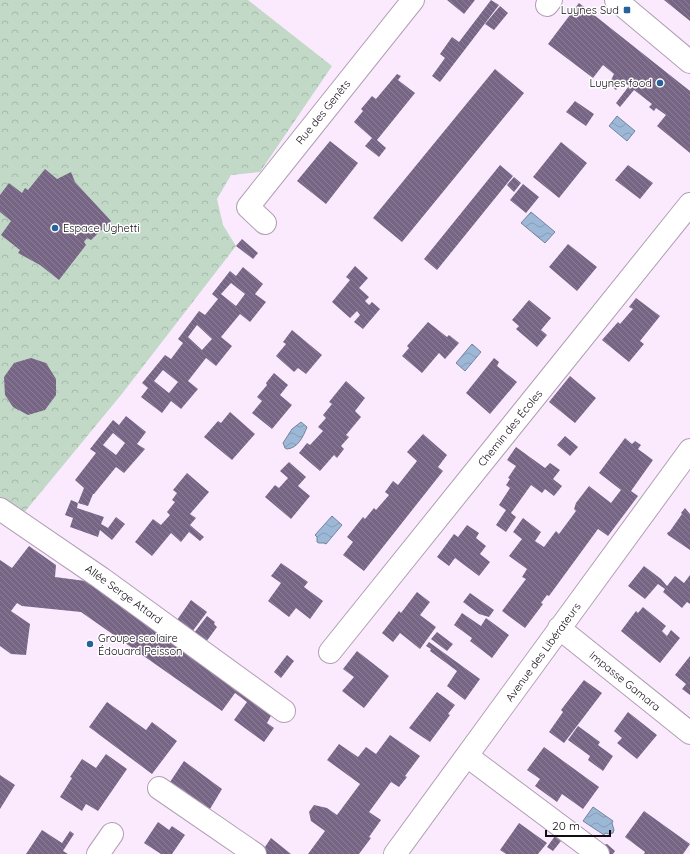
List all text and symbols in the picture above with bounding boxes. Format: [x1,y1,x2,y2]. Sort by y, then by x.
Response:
place label: Luynes Sud [561,3,619,17]
marker: Luynes Sud [622,5,632,15]
place label: Luynes food [589,76,652,90]
street label: Rue des Genêts [293,77,353,147]
marker: Luynes food [655,78,665,88]
place label: Espace Ughetti [63,221,140,235]
marker: Espace Ughetti [50,223,60,233]
street label: Chemin des Écoles [475,387,545,469]
street label: Allée Serge Attard [83,561,165,627]
street label: Avenue des Libérateurs [502,600,584,704]
place label: Groupe scolaire Édouard Peisson [98,631,182,658]
marker: Groupe scolaire Édouard Peisson [85,639,95,649]
street label: Impasse Gamara [587,648,663,714]
scale bar [546,812,610,838]
text: 20 m [552,818,580,833]

